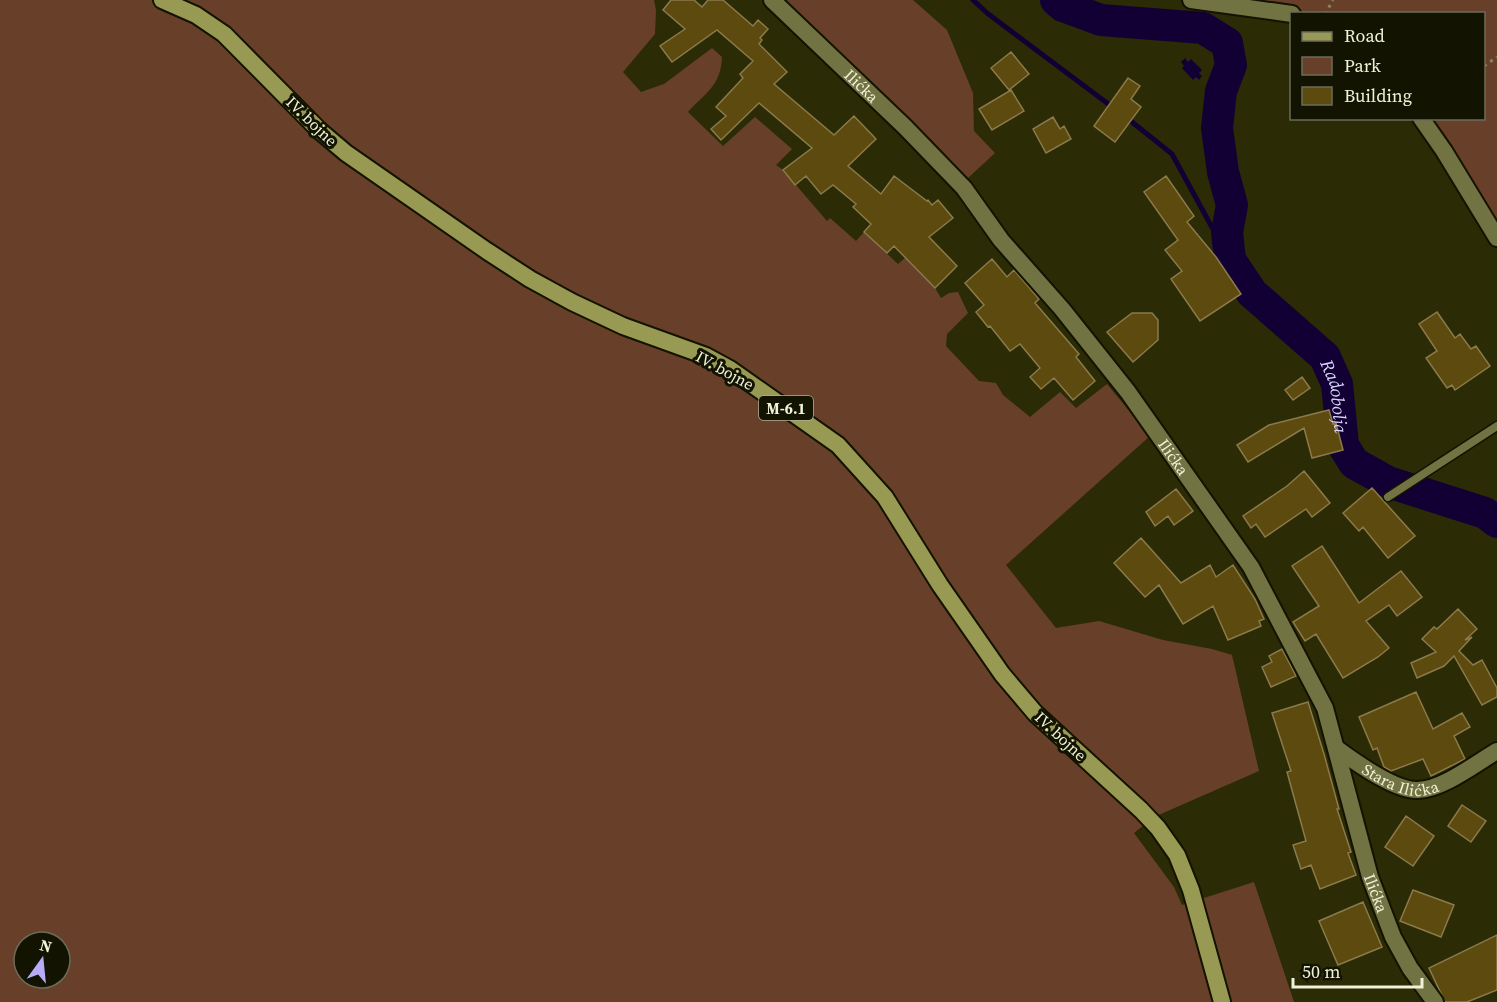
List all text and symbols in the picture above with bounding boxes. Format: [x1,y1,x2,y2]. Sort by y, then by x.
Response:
legend [1290,12,1485,120]
text: Road [1344,23,1385,48]
text: Park [1344,53,1381,78]
street label: Ilićka [840,64,884,108]
text: Building [1344,83,1412,108]
street label: IV. bojne [282,91,342,151]
street label: IV. bojne [692,345,758,395]
water label: Radobolja [1315,354,1354,435]
road number: M-6.1 [759,396,813,420]
street label: Ilićka [1153,434,1195,480]
street label: IV. bojne [1030,706,1092,766]
street label: Stara Ilićka [1358,758,1442,801]
street label: Ilićka [1359,870,1394,917]
north arrow [12,930,72,990]
text: N [37,933,55,958]
scale bar [1293,951,1422,989]
text: 50 m [1302,959,1340,984]

